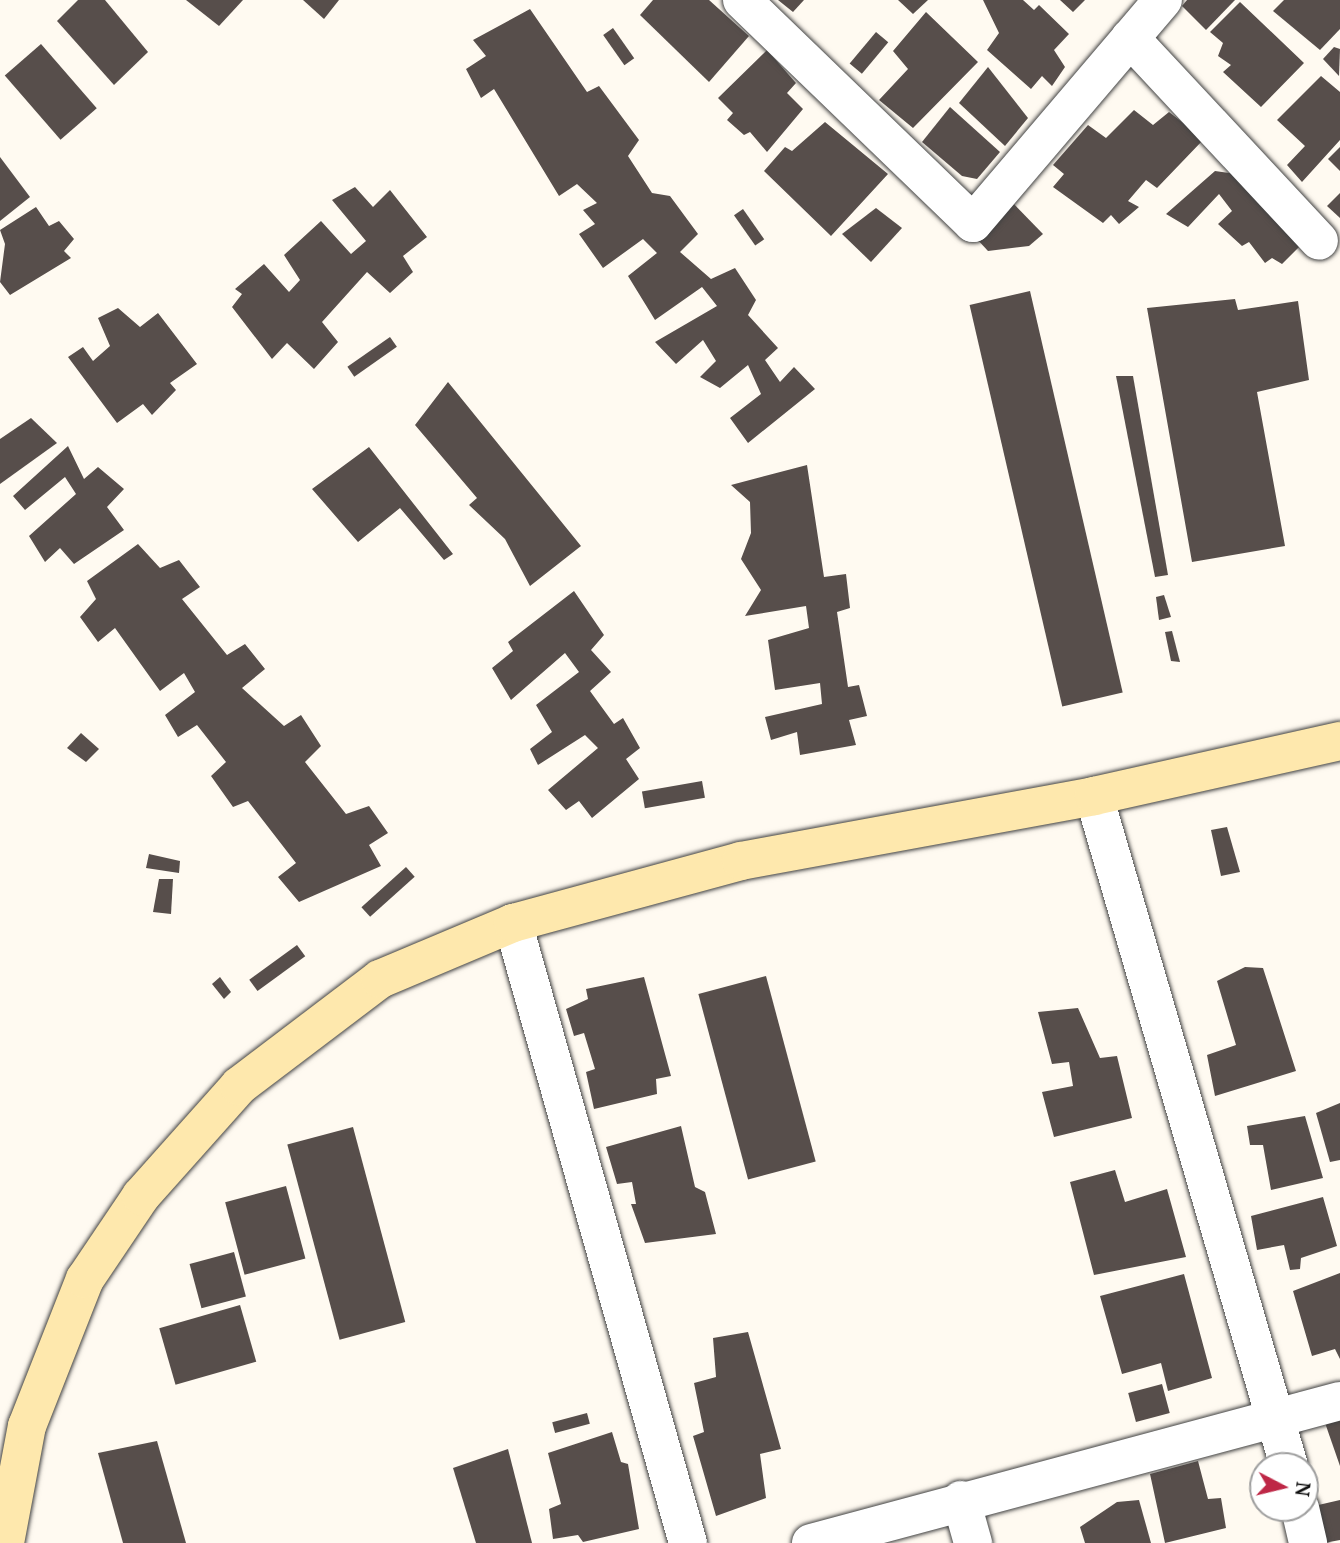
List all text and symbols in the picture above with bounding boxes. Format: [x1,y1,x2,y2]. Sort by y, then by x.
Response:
north arrow [1249,1452,1319,1522]
text: N [1290,1481,1317,1498]

